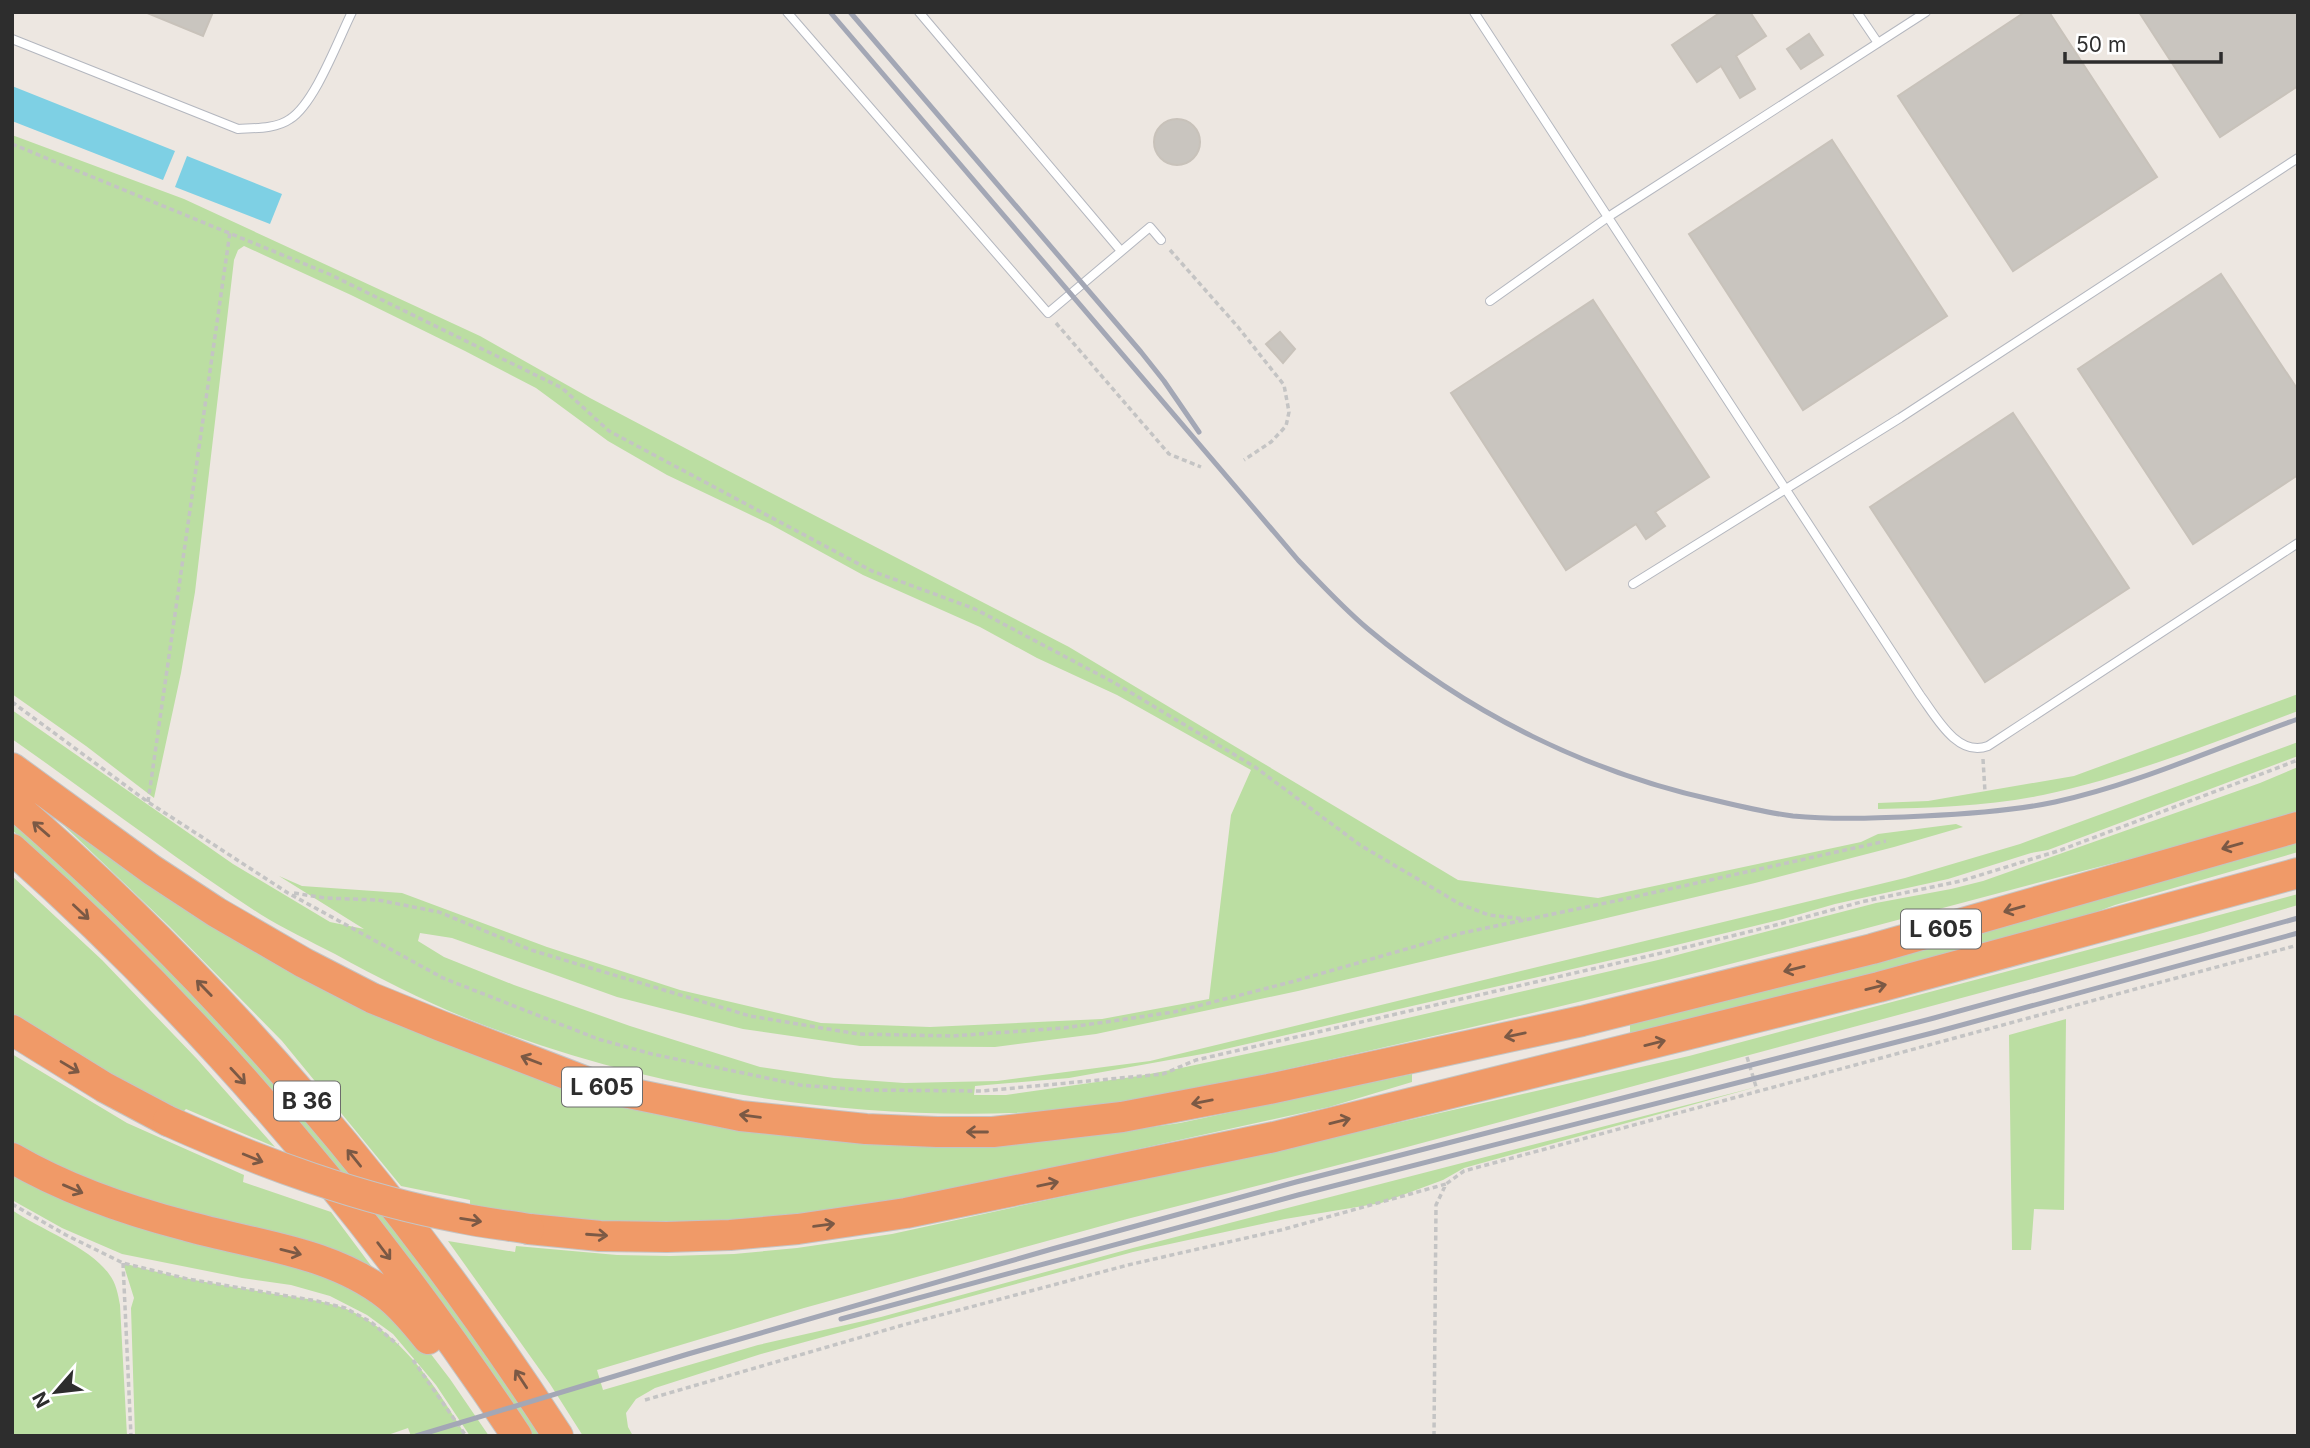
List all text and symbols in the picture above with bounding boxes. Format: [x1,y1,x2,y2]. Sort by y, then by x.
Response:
scale bar [2065,21,2221,65]
text: 50 m [2076,32,2126,57]
one-way arrow [33,820,50,837]
one-way arrow [2221,840,2243,853]
one-way arrow [72,903,89,920]
one-way arrow [2003,903,2025,916]
road number: L 605 [1901,910,1981,948]
one-way arrow [1783,962,1806,976]
one-way arrow [195,979,212,996]
one-way arrow [1865,980,1887,993]
one-way arrow [1504,1029,1527,1043]
one-way arrow [1643,1036,1666,1049]
one-way arrow [520,1053,542,1066]
one-way arrow [59,1060,79,1074]
one-way arrow [230,1067,247,1084]
road number: L 605 [562,1068,642,1106]
road number: B 36 [274,1082,340,1120]
one-way arrow [1191,1095,1214,1109]
one-way arrow [739,1110,762,1123]
one-way arrow [1328,1114,1351,1127]
one-way arrow [966,1125,989,1139]
one-way arrow [347,1149,362,1167]
one-way arrow [242,1152,263,1165]
one-way arrow [1036,1176,1059,1190]
one-way arrow [62,1183,83,1196]
one-way arrow [460,1214,482,1227]
one-way arrow [812,1218,835,1231]
one-way arrow [586,1229,608,1242]
one-way arrow [376,1241,391,1259]
one-way arrow [279,1246,302,1259]
north arrow [21,1357,91,1427]
one-way arrow [514,1369,528,1389]
text: N [28,1388,55,1412]

